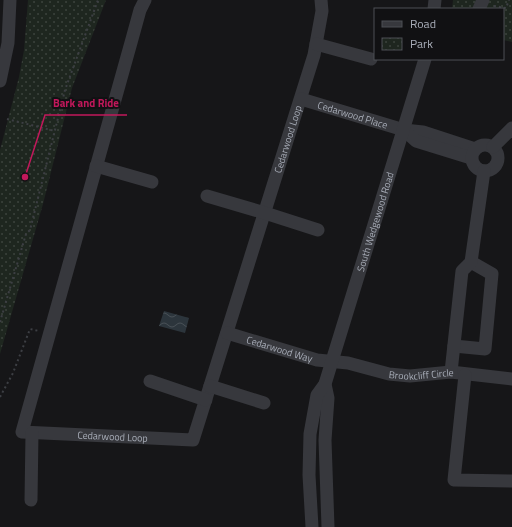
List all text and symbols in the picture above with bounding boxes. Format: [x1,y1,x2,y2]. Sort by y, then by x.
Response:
legend [374,8,504,60]
text: Road [410,14,436,33]
text: Park [410,34,433,53]
callout: Bark and Ride [45,92,127,115]
text: Bark and Ride [53,95,119,111]
street label: Cedarwood Place [316,97,390,132]
street label: Cedarwood Loop [270,103,305,175]
street label: South Wedgewood Road [352,170,397,274]
street label: Cedarwood Way [245,332,315,366]
street label: Brookcliff Circle [388,364,455,384]
street label: Cedarwood Loop [77,427,148,445]

